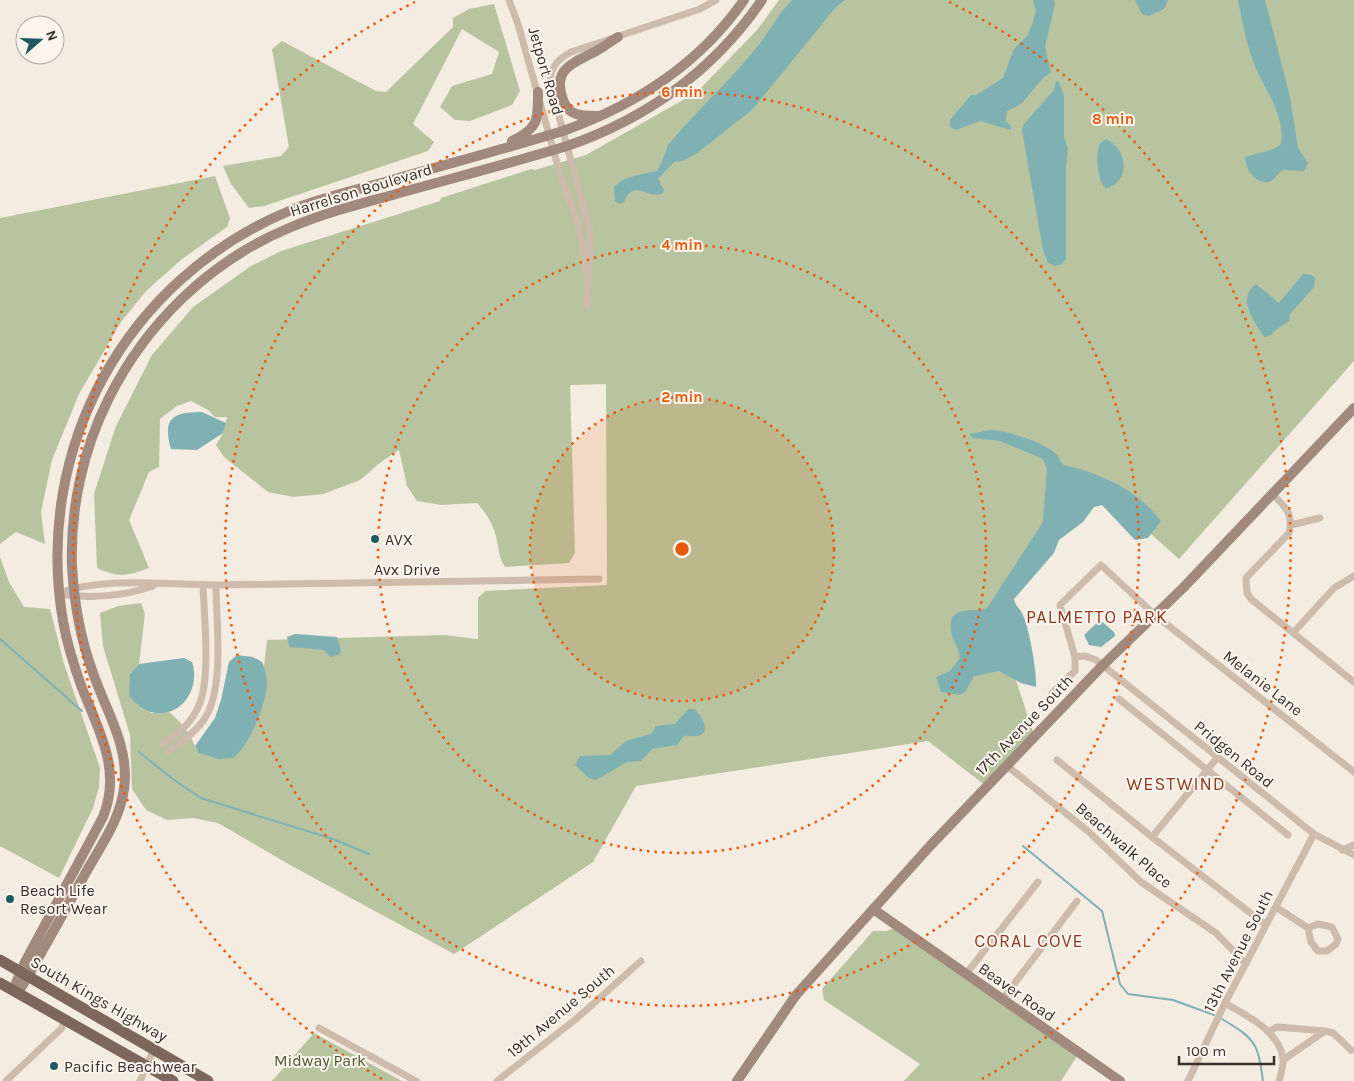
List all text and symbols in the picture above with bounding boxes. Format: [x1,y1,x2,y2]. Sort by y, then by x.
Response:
north arrow [15,15,65,65]
street label: Jetport Road [524,25,568,117]
text: N [42,28,61,43]
text: 6 min [661,83,703,101]
text: 8 min [1092,110,1134,128]
street label: Harrelson Boulevard [288,159,434,221]
text: 4 min [661,236,703,254]
text: 2 min [661,388,703,406]
place label: AVX [385,530,413,549]
marker: AVX [369,533,381,545]
centre of rings [673,540,691,558]
street label: Avx Drive [374,560,440,579]
district label: PALMETTO PARK [1026,606,1168,628]
street label: Melanie Lane [1219,646,1307,720]
street label: 17th Avenue South [971,671,1077,779]
street label: Pridgen Road [1191,716,1277,792]
district label: WESTWIND [1126,773,1226,795]
street label: Beachwalk Place [1072,798,1176,892]
place label: Beach Life Resort Wear [20,881,108,918]
street label: 13th Avenue South [1199,887,1277,1015]
marker: Beach Life Resort Wear [4,893,16,905]
district label: CORAL COVE [974,930,1084,952]
street label: South Kings Highway [27,952,171,1046]
street label: Beaver Road [975,959,1059,1025]
street label: 19th Avenue South [503,961,619,1061]
scale bar [1179,1034,1274,1066]
text: 100 m [1186,1042,1226,1060]
park label: Midway Park [274,1051,366,1070]
place label: Pacific Beachwear [64,1057,196,1076]
marker: Pacific Beachwear [48,1060,60,1072]

